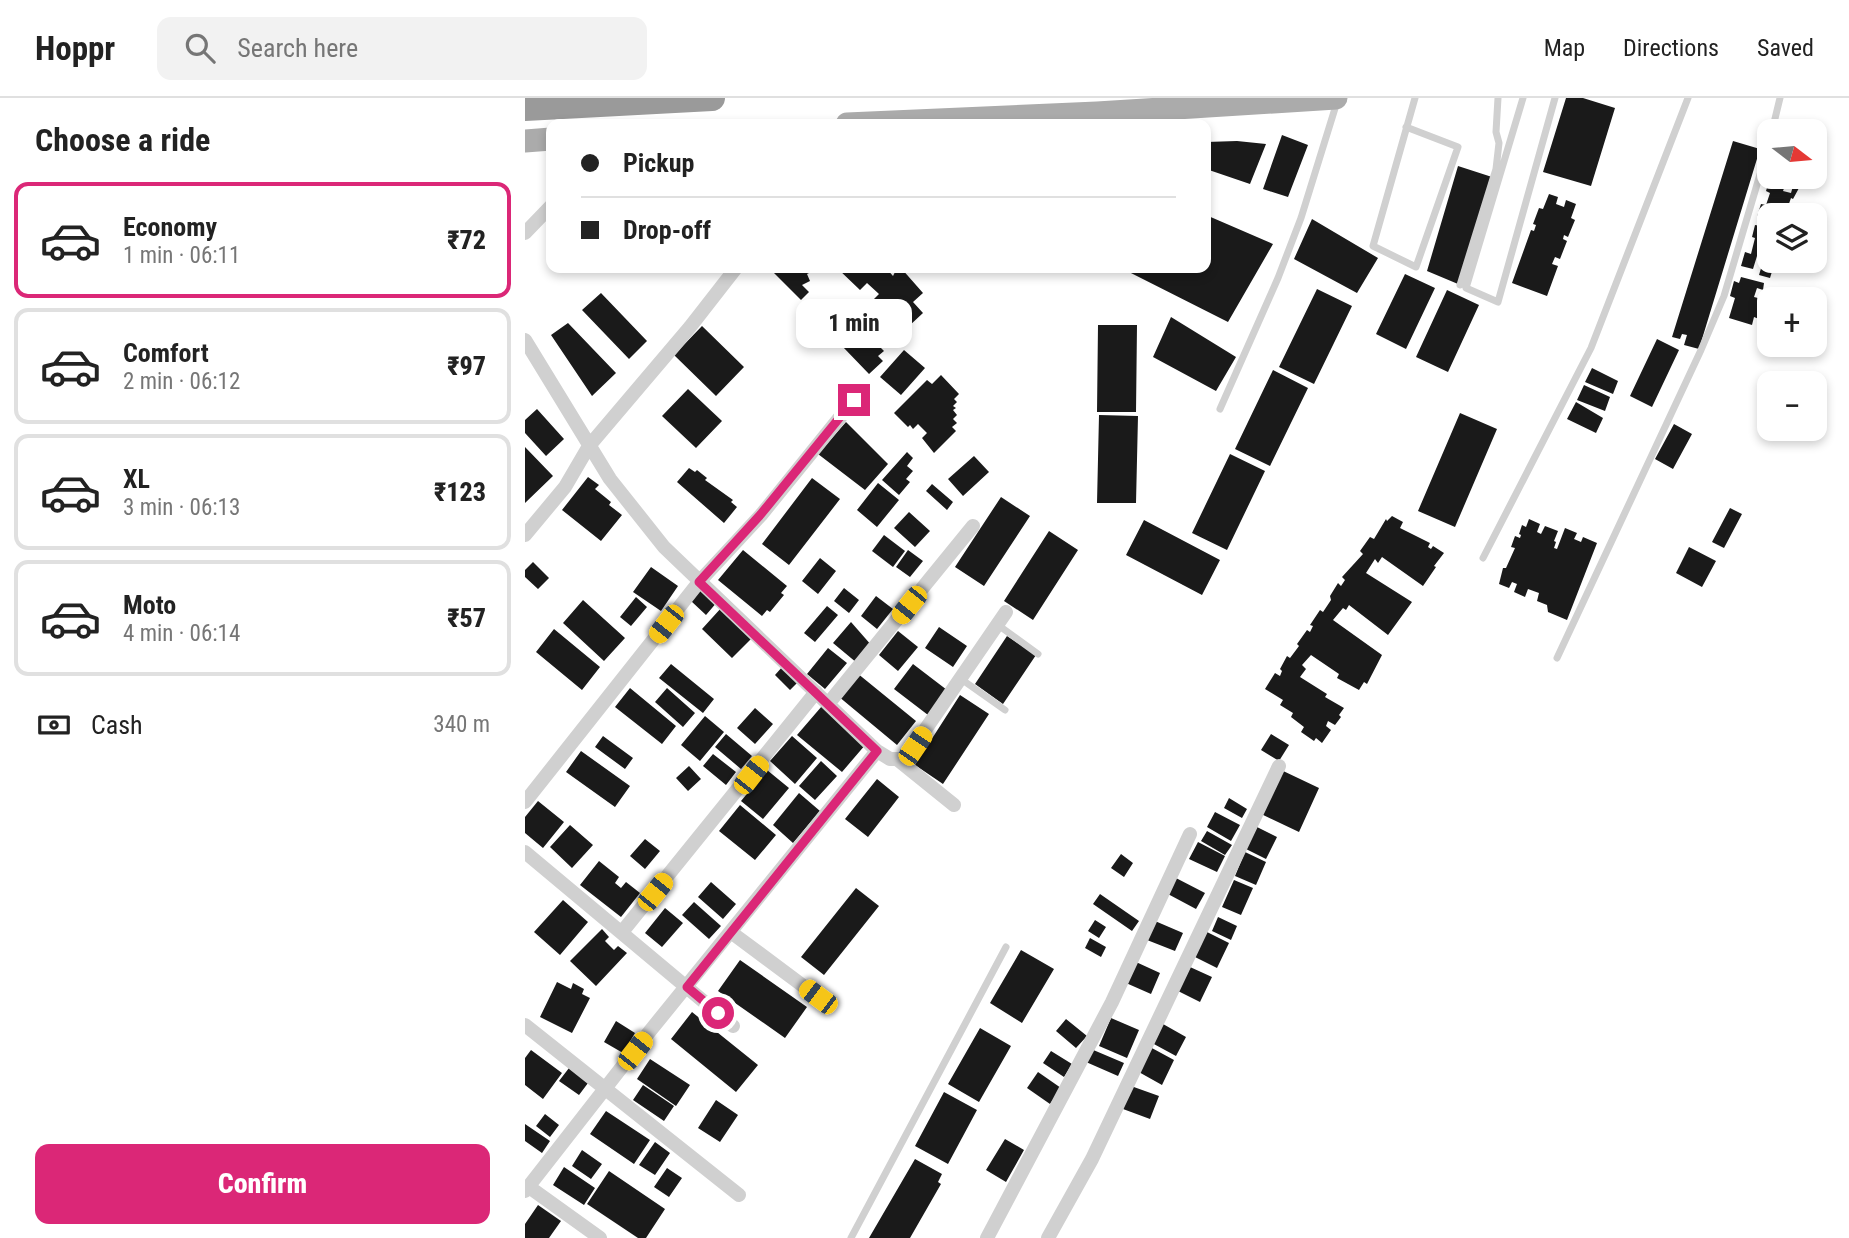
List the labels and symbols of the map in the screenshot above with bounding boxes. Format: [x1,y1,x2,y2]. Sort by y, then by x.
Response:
north arrow [1757,119,1827,189]
callout: 1 min [796,299,912,348]
route end [838,384,870,416]
car [888,582,931,628]
car [645,601,688,647]
car [895,723,936,769]
car [730,752,773,798]
car [634,869,677,915]
car [795,976,842,1018]
route start [702,997,734,1029]
car [614,1028,657,1074]

